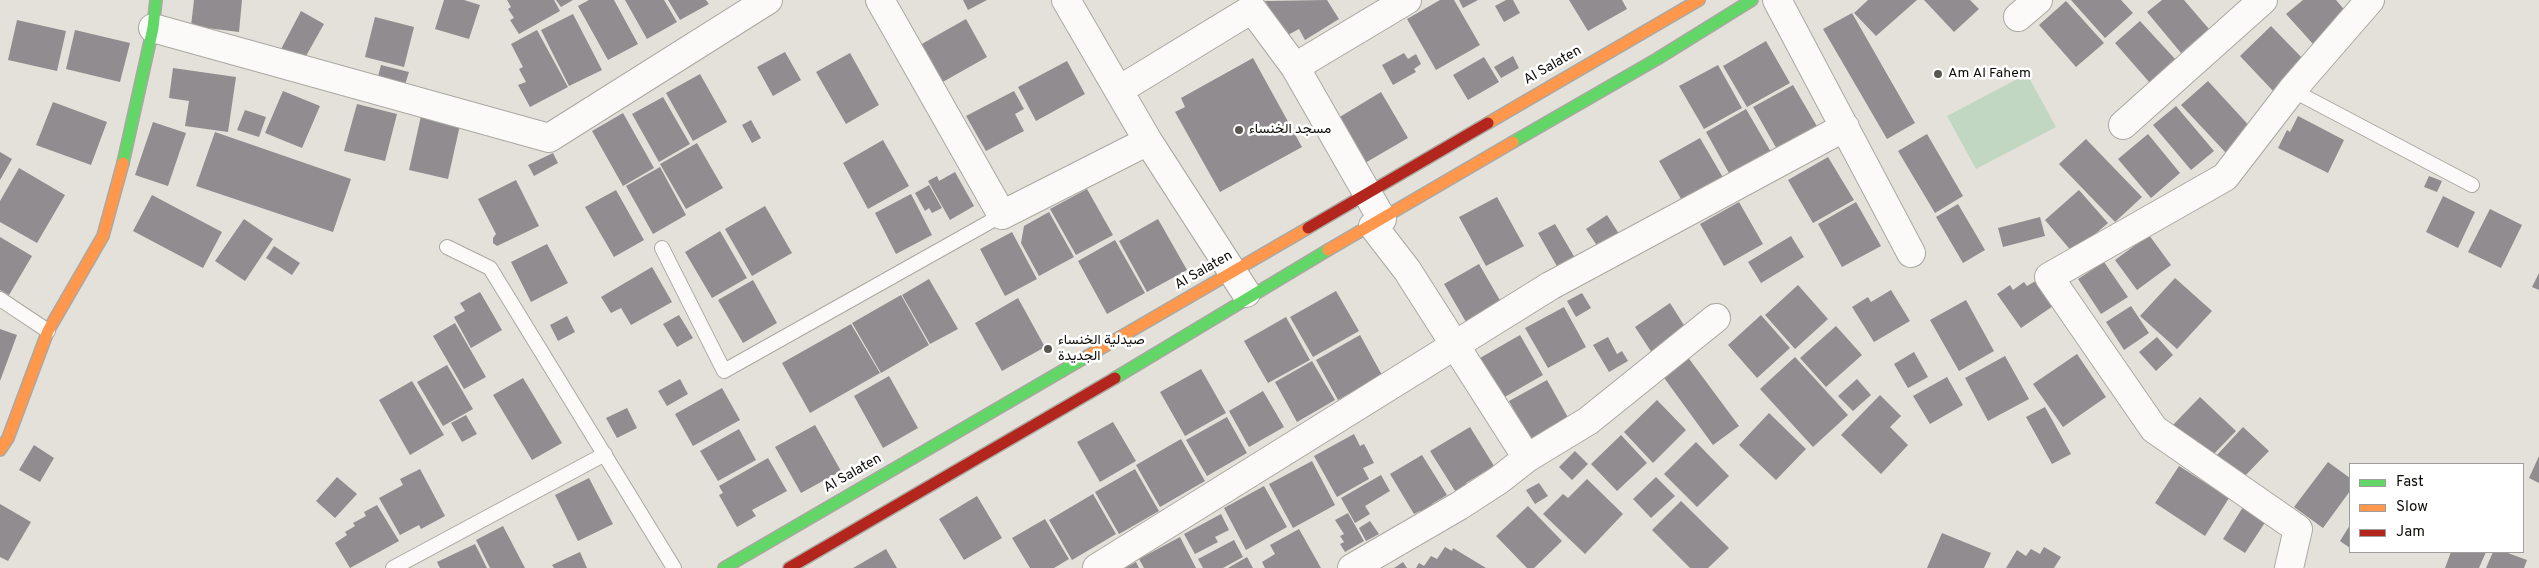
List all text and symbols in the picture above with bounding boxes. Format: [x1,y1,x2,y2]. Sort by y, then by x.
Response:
street label: Al Salaten [1521,43,1585,89]
place label: Am Al Fahem [1948,66,2031,82]
marker: Am Al Fahem [1932,68,1944,80]
place label: مسجد الخنساء [1249,122,1331,138]
marker: مسجد الخنساء [1233,124,1245,136]
street label: Al Salaten [1172,248,1236,294]
place label: صيدلية الخنساء الجديدة [1058,333,1145,366]
marker: صيدلية الخنساء الجديدة [1042,343,1054,355]
street label: Al Salaten [821,451,885,497]
legend [2349,463,2524,553]
text: Fast [2396,473,2424,492]
text: Slow [2396,498,2428,517]
text: Jam [2396,523,2425,542]

